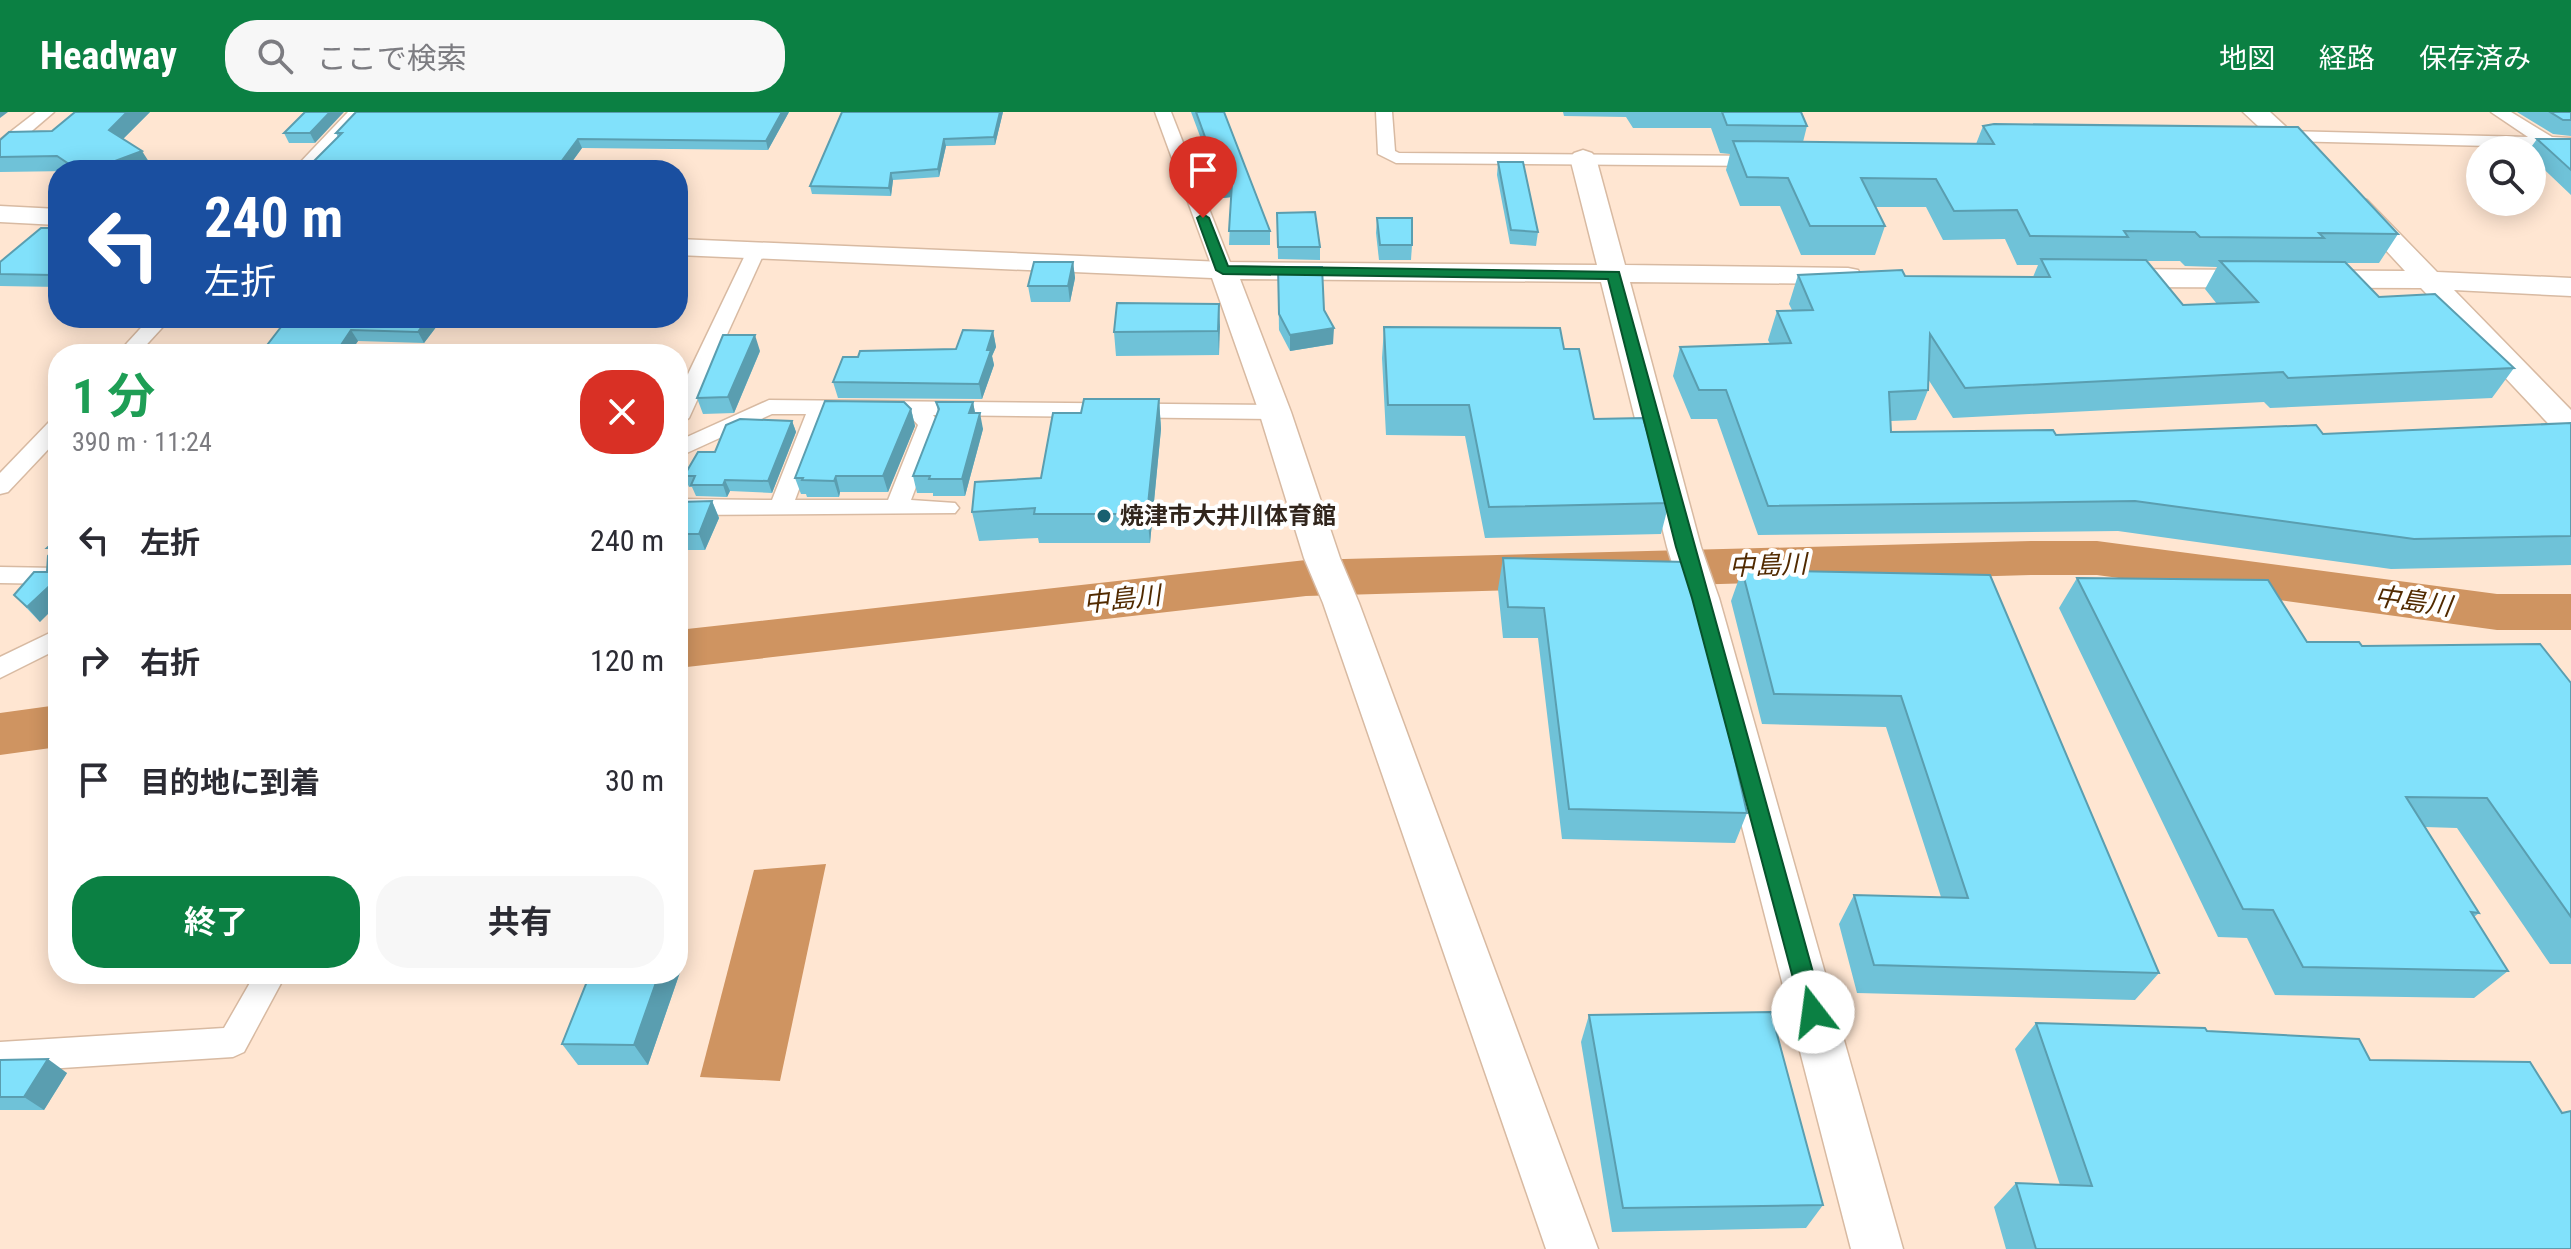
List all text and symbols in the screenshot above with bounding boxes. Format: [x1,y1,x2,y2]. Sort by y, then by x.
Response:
search box [225,20,785,92]
text: Headway [40,34,177,78]
icon: search [253,34,297,78]
text: ここで検索 [317,41,467,76]
text: 地図 [2219,42,2275,75]
text: 経路 [2319,42,2375,75]
text: 保存済み [2419,42,2531,75]
pin [1169,136,1237,218]
map controls [2466,136,2546,216]
button: search [2466,136,2546,216]
icon: arrive [1181,148,1225,192]
text: 240 m [204,185,343,251]
icon: left [72,192,176,296]
text: 左折 [204,261,276,303]
text: 1 分 [72,368,155,425]
button: close [580,370,664,454]
text: 390 m · 11:24 [72,427,212,457]
place label: 焼津市大井川体育館 [1120,502,1336,530]
marker: 焼津市大井川体育館 [1095,507,1113,525]
icon: left [72,518,116,562]
text: 240 m [590,523,664,558]
text: 左折 [140,525,200,560]
water label: 中島川 [1728,549,1810,581]
water label: 中島川 [1082,580,1165,618]
water label: 中島川 [2372,581,2457,622]
icon: right [72,638,116,682]
text: 120 m [590,643,664,678]
text: 右折 [140,645,200,680]
icon: arrive [72,758,116,802]
text: 30 m [605,763,664,798]
text: 目的地に到着 [140,765,320,800]
button: 終了 [72,876,360,968]
button: 共有 [376,876,664,968]
position arrow [1771,970,1855,1054]

